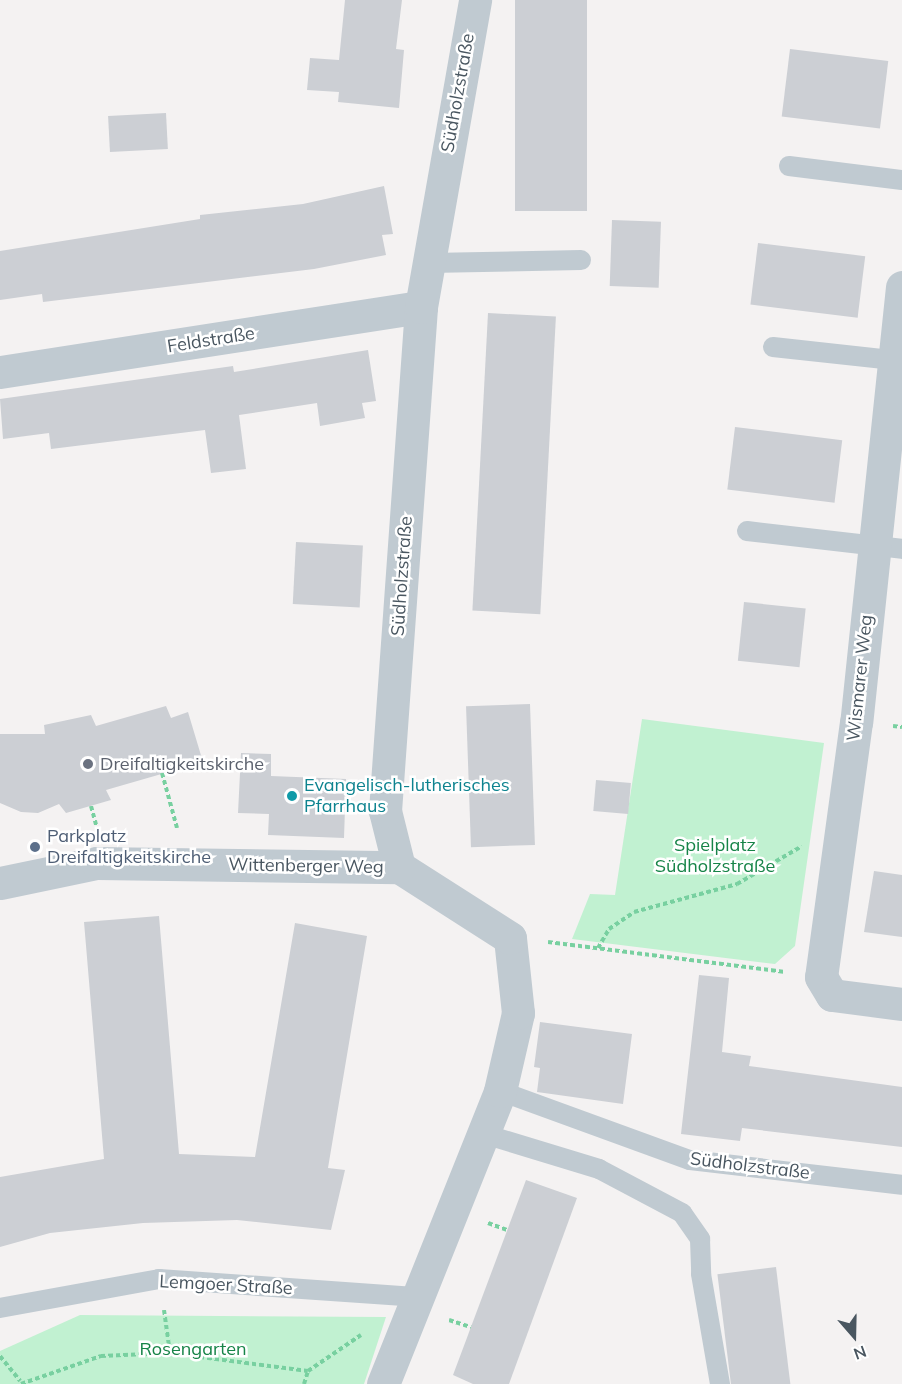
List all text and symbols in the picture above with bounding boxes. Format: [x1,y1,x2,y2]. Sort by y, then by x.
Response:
street label: Südholzstraße [437,32,479,154]
street label: Feldstraße [166,322,256,358]
street label: Südholzstraße [387,515,417,637]
street label: Wismarer Weg [843,614,877,742]
place label: Dreifaltigkeitskirche [100,753,264,775]
marker: Dreifaltigkeitskirche [81,757,95,771]
place label: Evangelisch-lutherisches Pfarrhaus [304,775,510,818]
marker: Evangelisch-lutherisches Pfarrhaus [285,789,299,803]
place label: Parkplatz Dreifaltigkeitskirche [47,826,211,868]
park label: Spielplatz Südholzstraße [655,835,775,878]
marker: Parkplatz Dreifaltigkeitskirche [28,840,42,854]
street label: Wittenberger Weg [228,854,384,878]
street label: Südholzstraße [689,1148,811,1184]
street label: Lemgoer Straße [159,1271,293,1299]
north arrow [824,1306,884,1366]
park label: Rosengarten [139,1338,247,1360]
text: N [851,1341,869,1364]

